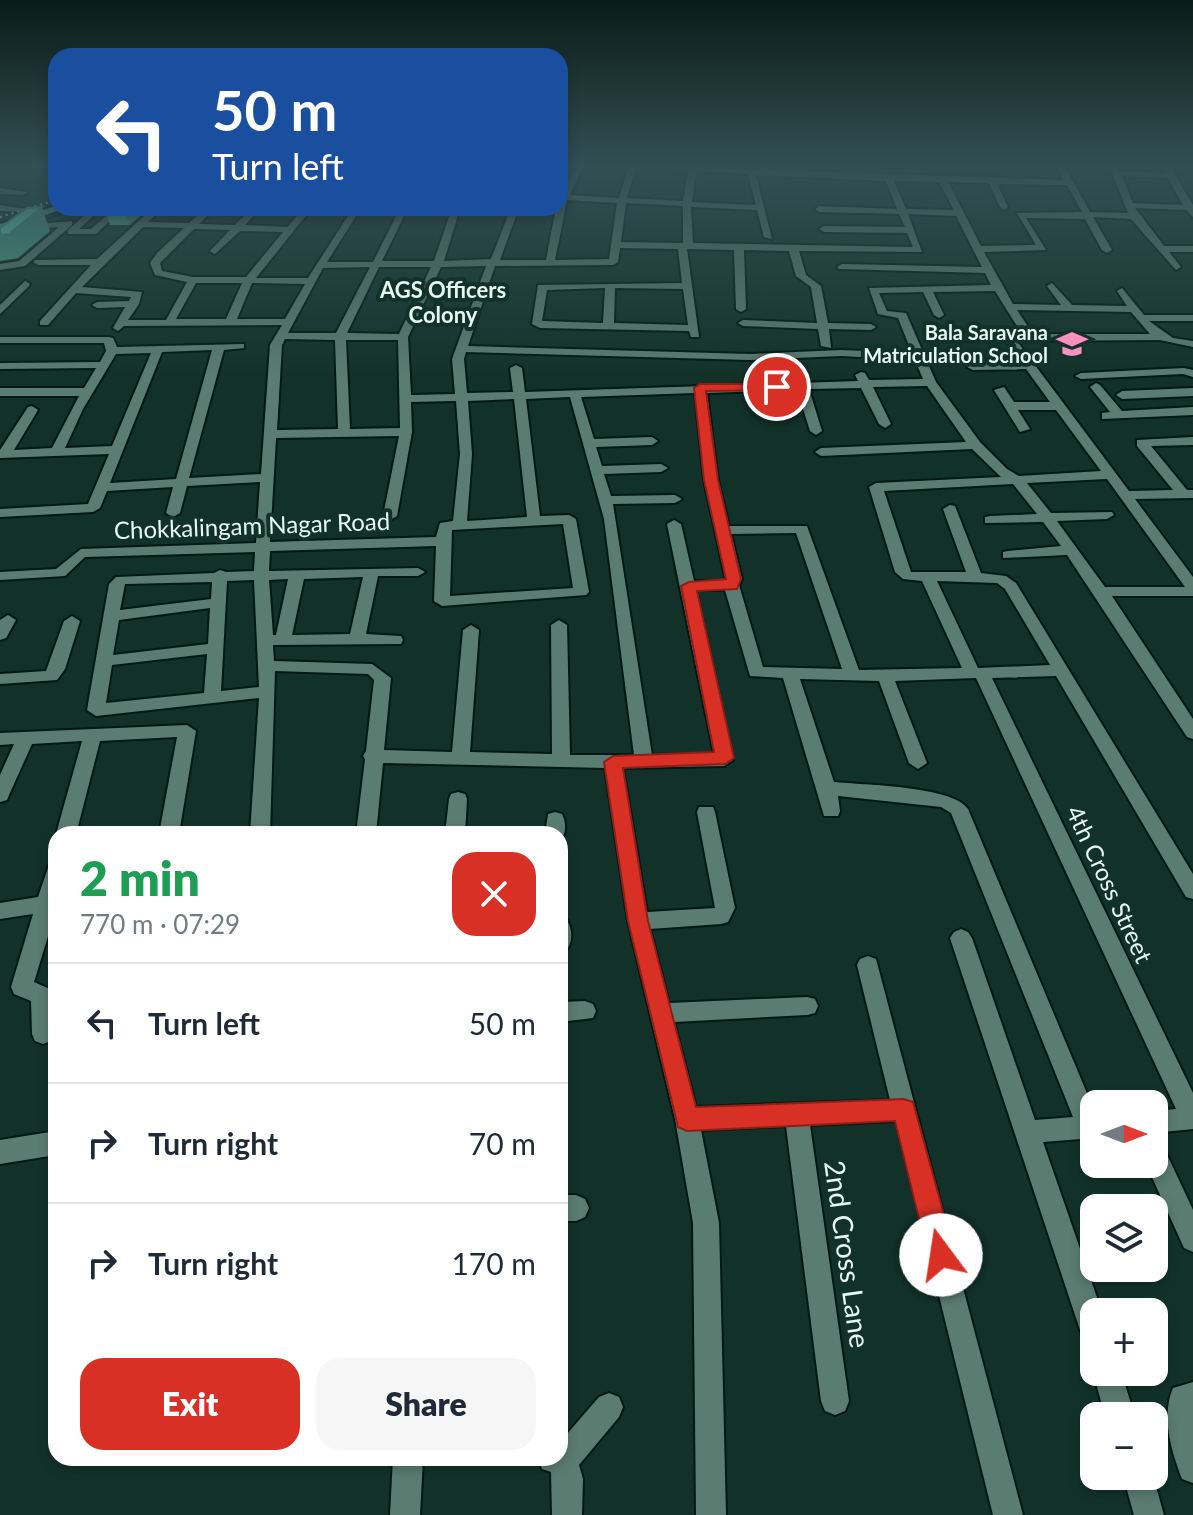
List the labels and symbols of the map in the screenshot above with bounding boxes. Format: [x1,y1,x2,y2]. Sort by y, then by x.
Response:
district label: AGS Officers Colony [379,276,506,328]
place label: Bala Saravana Matriculation School [863,320,1048,367]
school or university icon: Bala Saravana Matriculation School [1055,327,1089,361]
pin [743,353,811,421]
street label: Chokkalingam Nagar Road [113,506,391,544]
street label: 4th Cross Street [1061,801,1159,968]
north arrow [1080,1090,1168,1178]
street label: 2nd Cross Lane [818,1158,878,1350]
position arrow [899,1213,983,1297]

